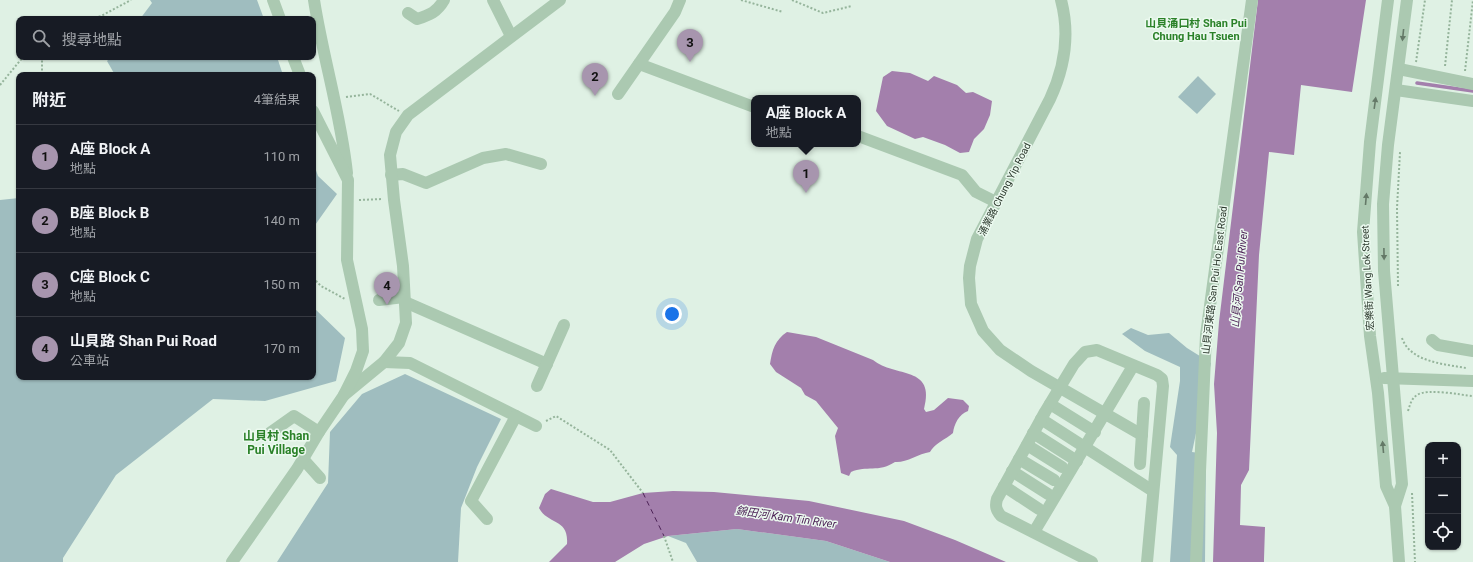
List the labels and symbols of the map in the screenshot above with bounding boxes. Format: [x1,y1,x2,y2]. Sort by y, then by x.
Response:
district label: 山貝涌口村 Shan Pui Chung Hau Tsuen [1145,17,1247,43]
pin: 3 [677,29,703,62]
one-way arrow [1399,29,1406,41]
pin: 2 [582,63,608,96]
one-way arrow [1372,97,1378,109]
street label: 涌業路 Chung Yip Road [976,141,1033,238]
pin: 1 [793,160,819,193]
one-way arrow [1363,193,1369,205]
street label: 山貝河東路 San Pui Ho East Road [1200,205,1229,355]
street label: 宏樂街 Wang Lok Street [1359,225,1376,331]
water label: 山貝河 San Pui River [1229,229,1250,328]
one-way arrow [1381,248,1387,261]
pin: 4 [374,272,400,305]
your location [662,304,682,324]
district label: 山貝村 Shan Pui Village [243,429,309,457]
one-way arrow [1379,441,1386,453]
water label: 錦田河 Kam Tin River [735,504,837,531]

